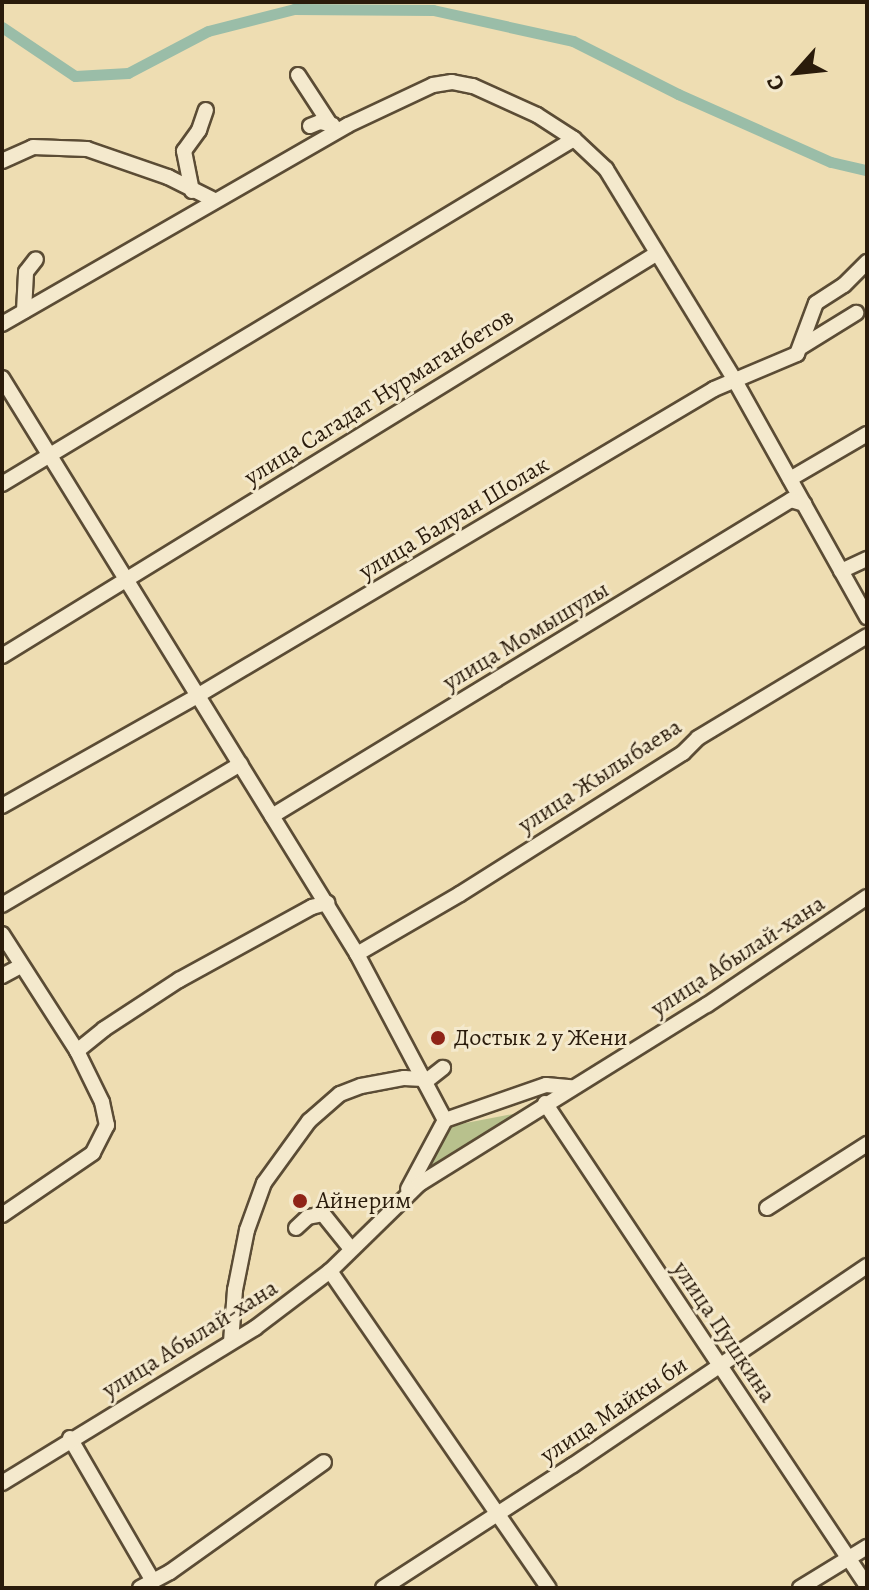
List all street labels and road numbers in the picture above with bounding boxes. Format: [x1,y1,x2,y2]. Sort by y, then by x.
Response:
street label: улица Сагадат Нурмаганбетов [239,302,519,492]
street label: улица Балуан Шолак [354,450,554,586]
street label: улица Момышулы [438,575,614,697]
street label: улица Жылыбаева [513,712,687,840]
street label: улица Абылай-хана [646,889,830,1023]
street label: улица Пушкина [666,1256,782,1408]
street label: улица Абылай-хана [97,1273,283,1405]
street label: улица Майкы би [535,1350,693,1470]

